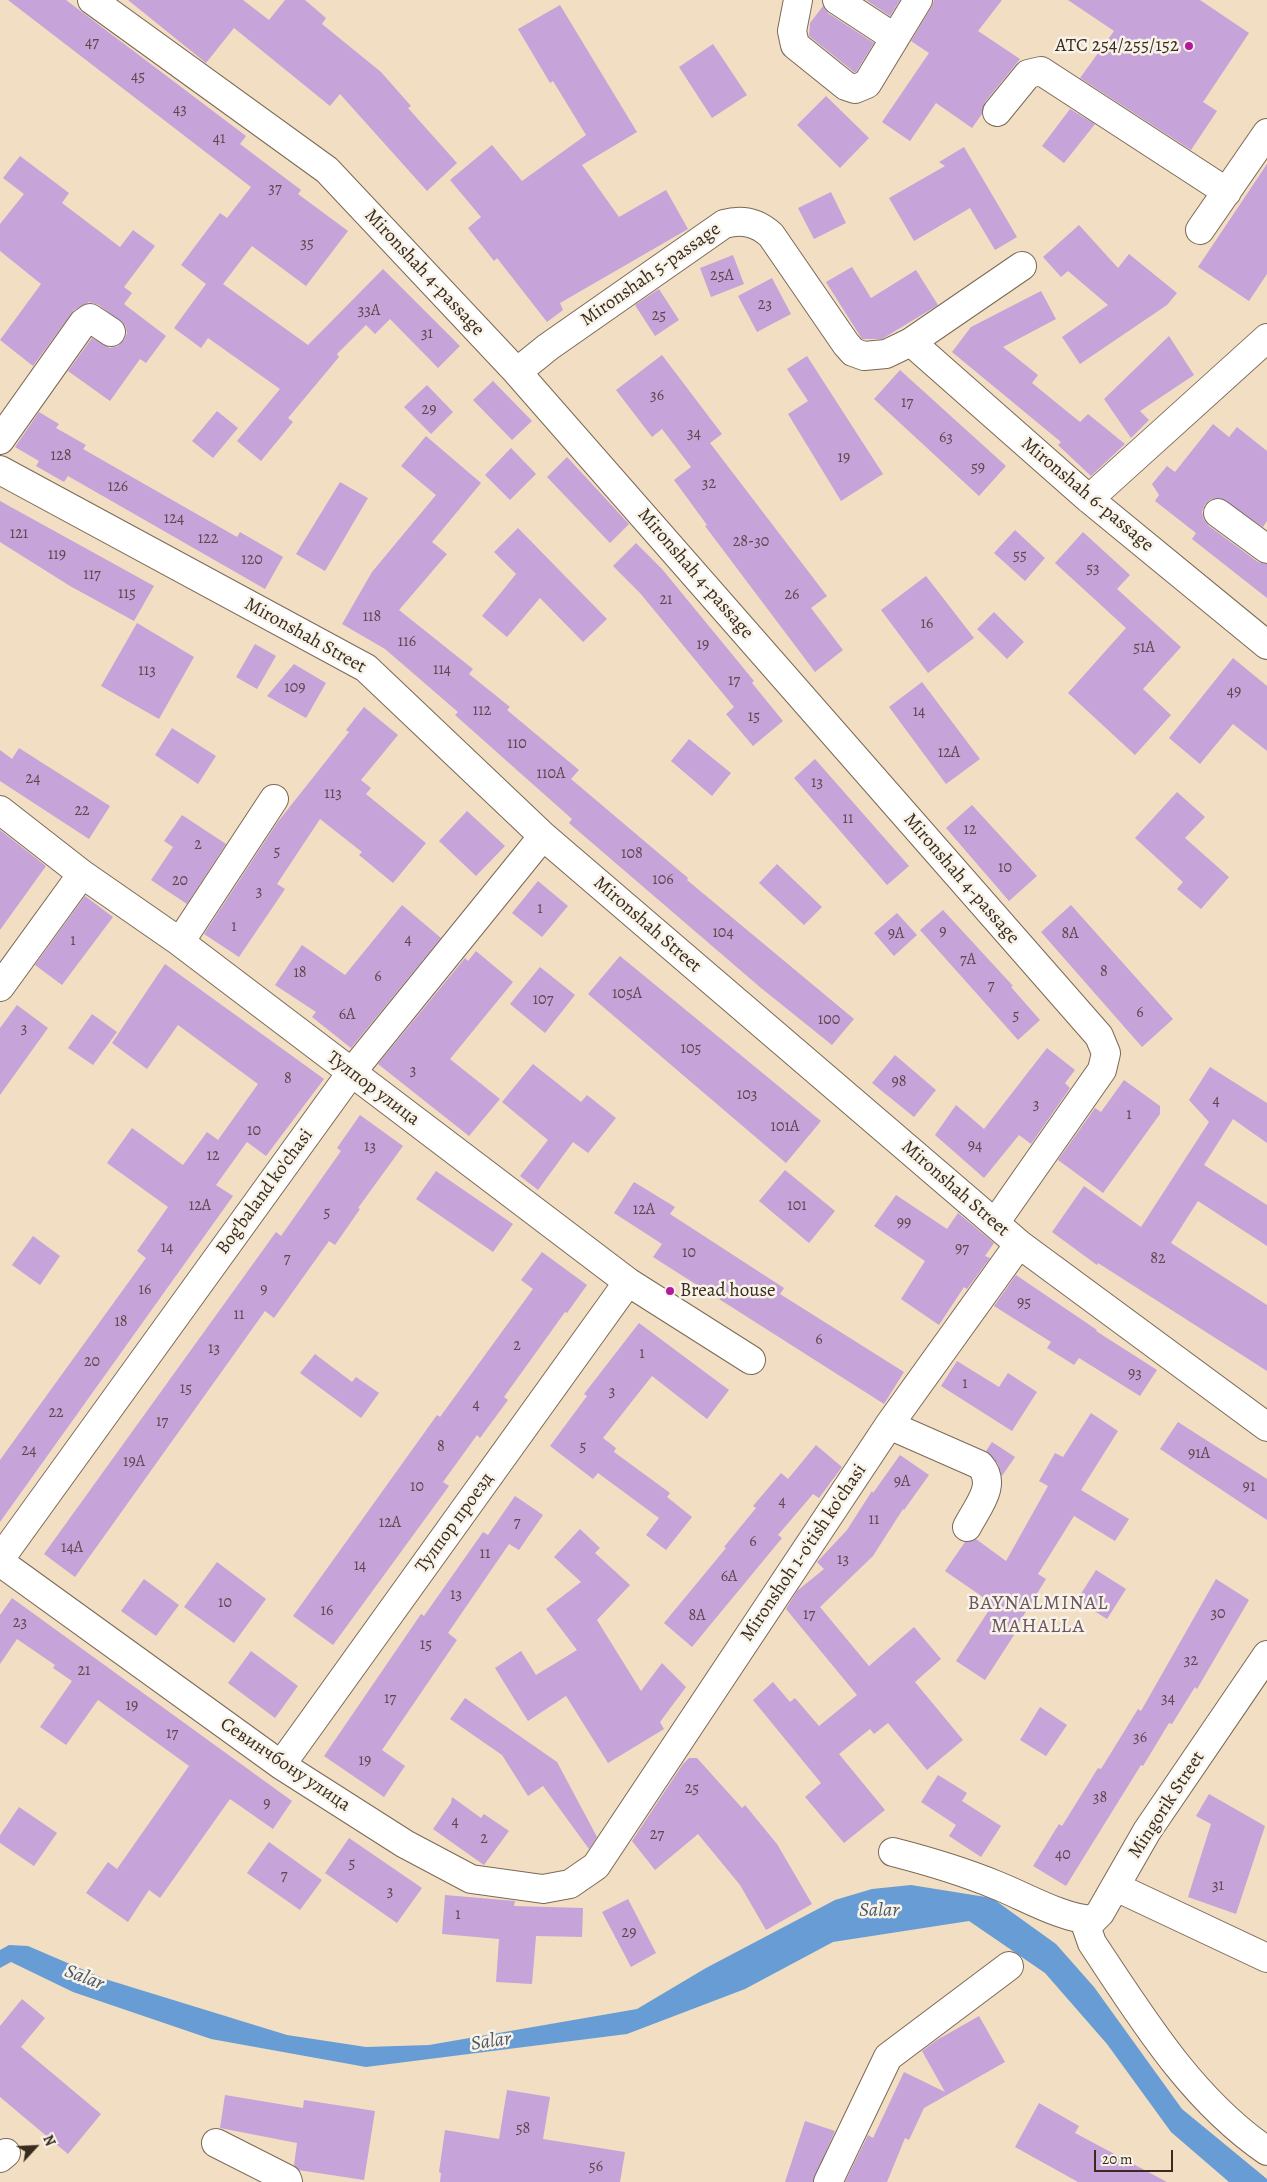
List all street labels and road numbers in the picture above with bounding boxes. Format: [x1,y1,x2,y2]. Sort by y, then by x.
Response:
street label: Mironshah 4-passage [359,205,489,341]
street label: Mironshah 5-passage [577,218,725,332]
street label: Mironshah 6-passage [1016,433,1158,557]
street label: Mironshah 4-passage [632,504,758,644]
street label: Mironshah Street [240,593,370,679]
street label: Mironshah 4-passage [898,809,1024,949]
street label: Mironshah Street [588,872,706,978]
street label: Тулпор улица [322,1047,424,1131]
street label: Bog'baland ko'chasi [212,1125,318,1259]
street label: Mironshah Street [896,1136,1014,1242]
street label: Mironshoh 1-o'tish ko'chasi [736,1460,872,1646]
street label: Тулпор проезд [411,1468,499,1578]
street label: Севинчбону улица [216,1713,354,1817]
street label: Mingorik Street [1124,1747,1210,1863]

